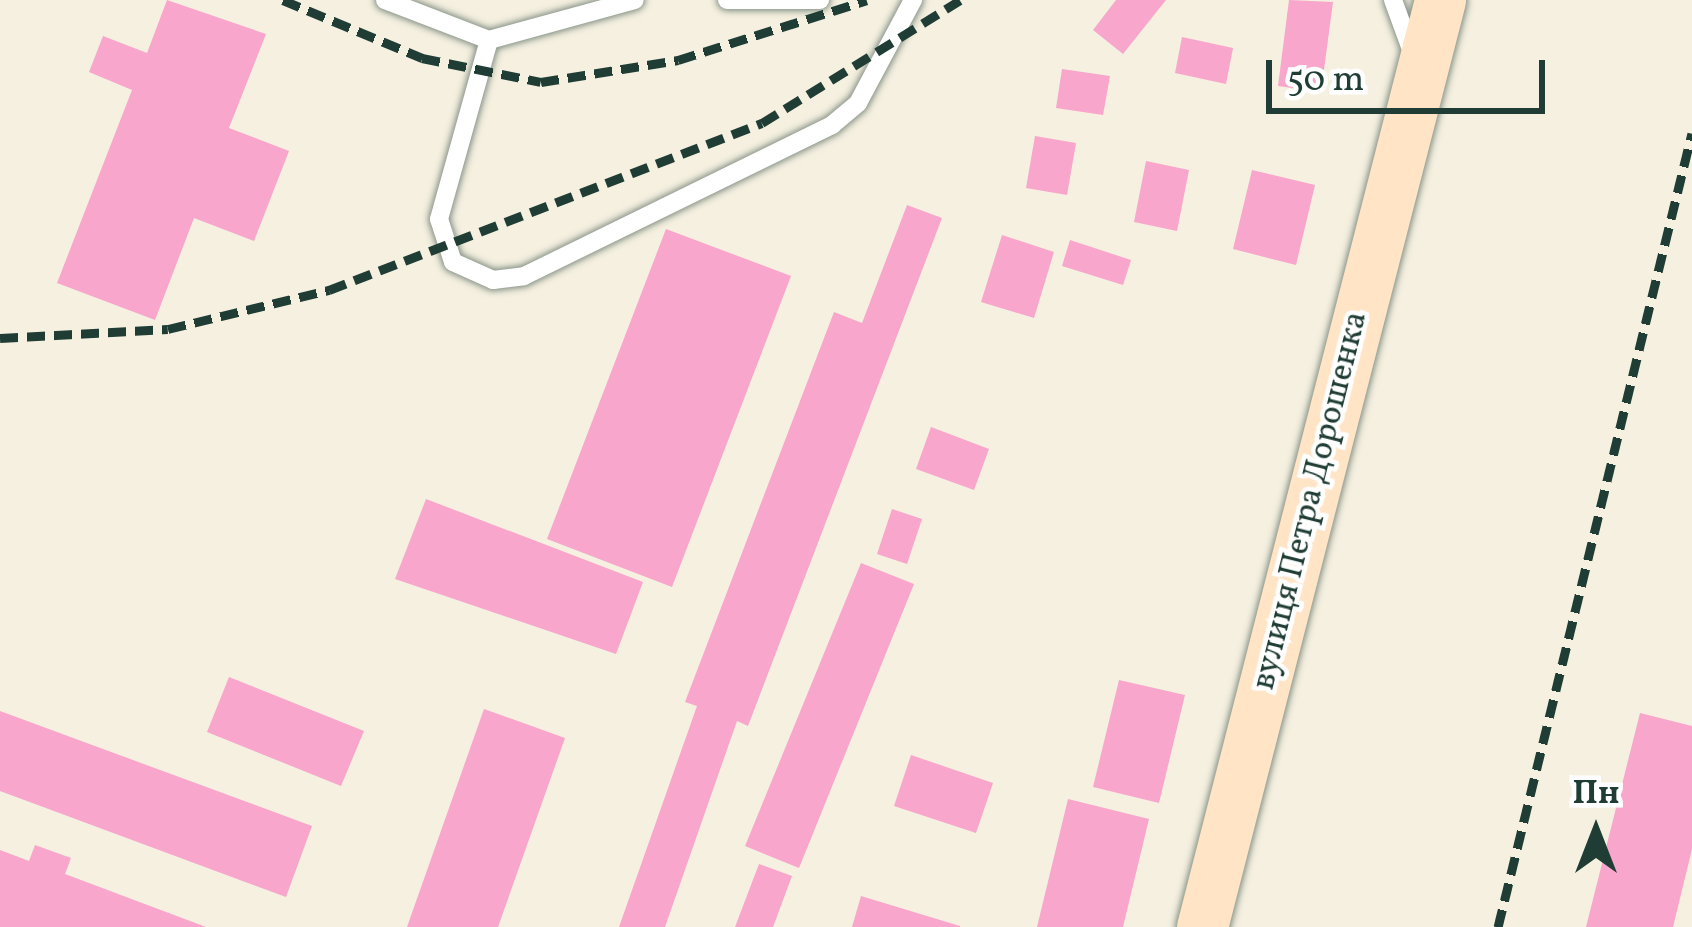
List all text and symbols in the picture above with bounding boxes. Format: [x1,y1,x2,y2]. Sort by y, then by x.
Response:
scale bar [1272,36,1551,110]
text: 50 m [1287,56,1364,106]
street label: вулиця Петра Дорошенка [1246,308,1378,694]
north arrow [1536,771,1656,891]
text: Пн [1573,772,1619,818]

